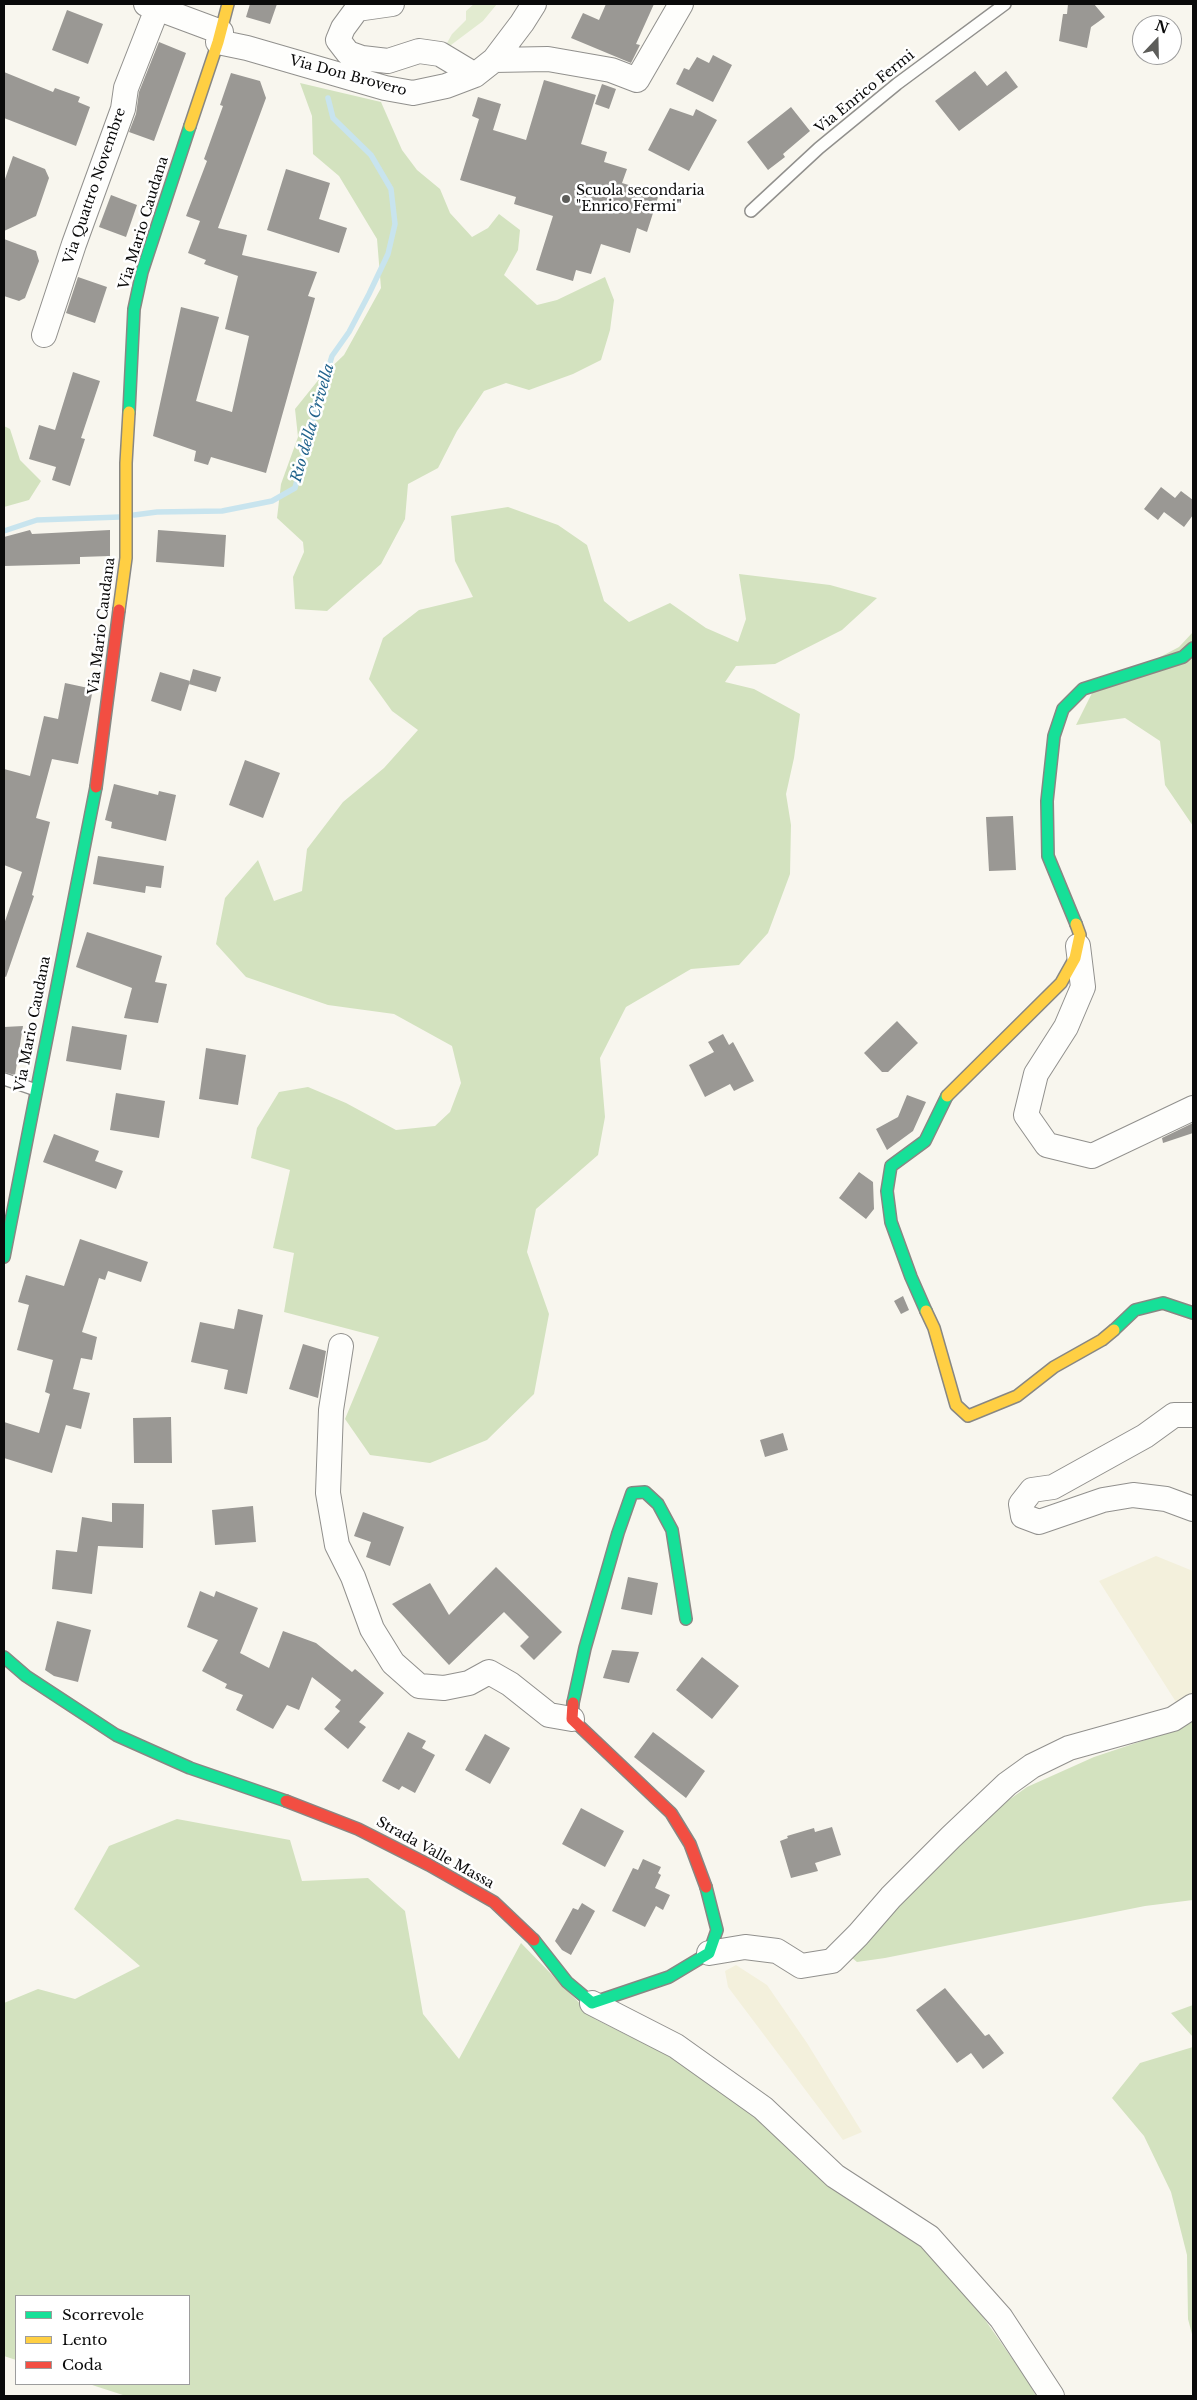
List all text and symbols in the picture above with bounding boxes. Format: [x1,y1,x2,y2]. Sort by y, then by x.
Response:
north arrow [1132,15,1182,65]
text: N [1153,16,1171,38]
street label: Via Enrico Fermi [812,47,918,137]
street label: Via Don Brovero [288,52,408,100]
street label: Via Quattro Novembre [60,106,130,266]
street label: Via Mario Caudana [116,155,172,291]
place label: Scuola secondaria "Enrico Fermi" [576,183,704,216]
marker: Scuola secondaria "Enrico Fermi" [560,193,572,205]
water label: Rio della Crivella [287,362,339,484]
street label: Via Mario Caudana [85,556,119,696]
street label: Via Mario Caudana [12,955,54,1093]
street label: Strada Valle Massa [373,1814,497,1892]
legend [15,2295,190,2385]
text: Scorrevole [62,2305,144,2324]
text: Lento [62,2330,107,2349]
text: Coda [62,2355,102,2374]

